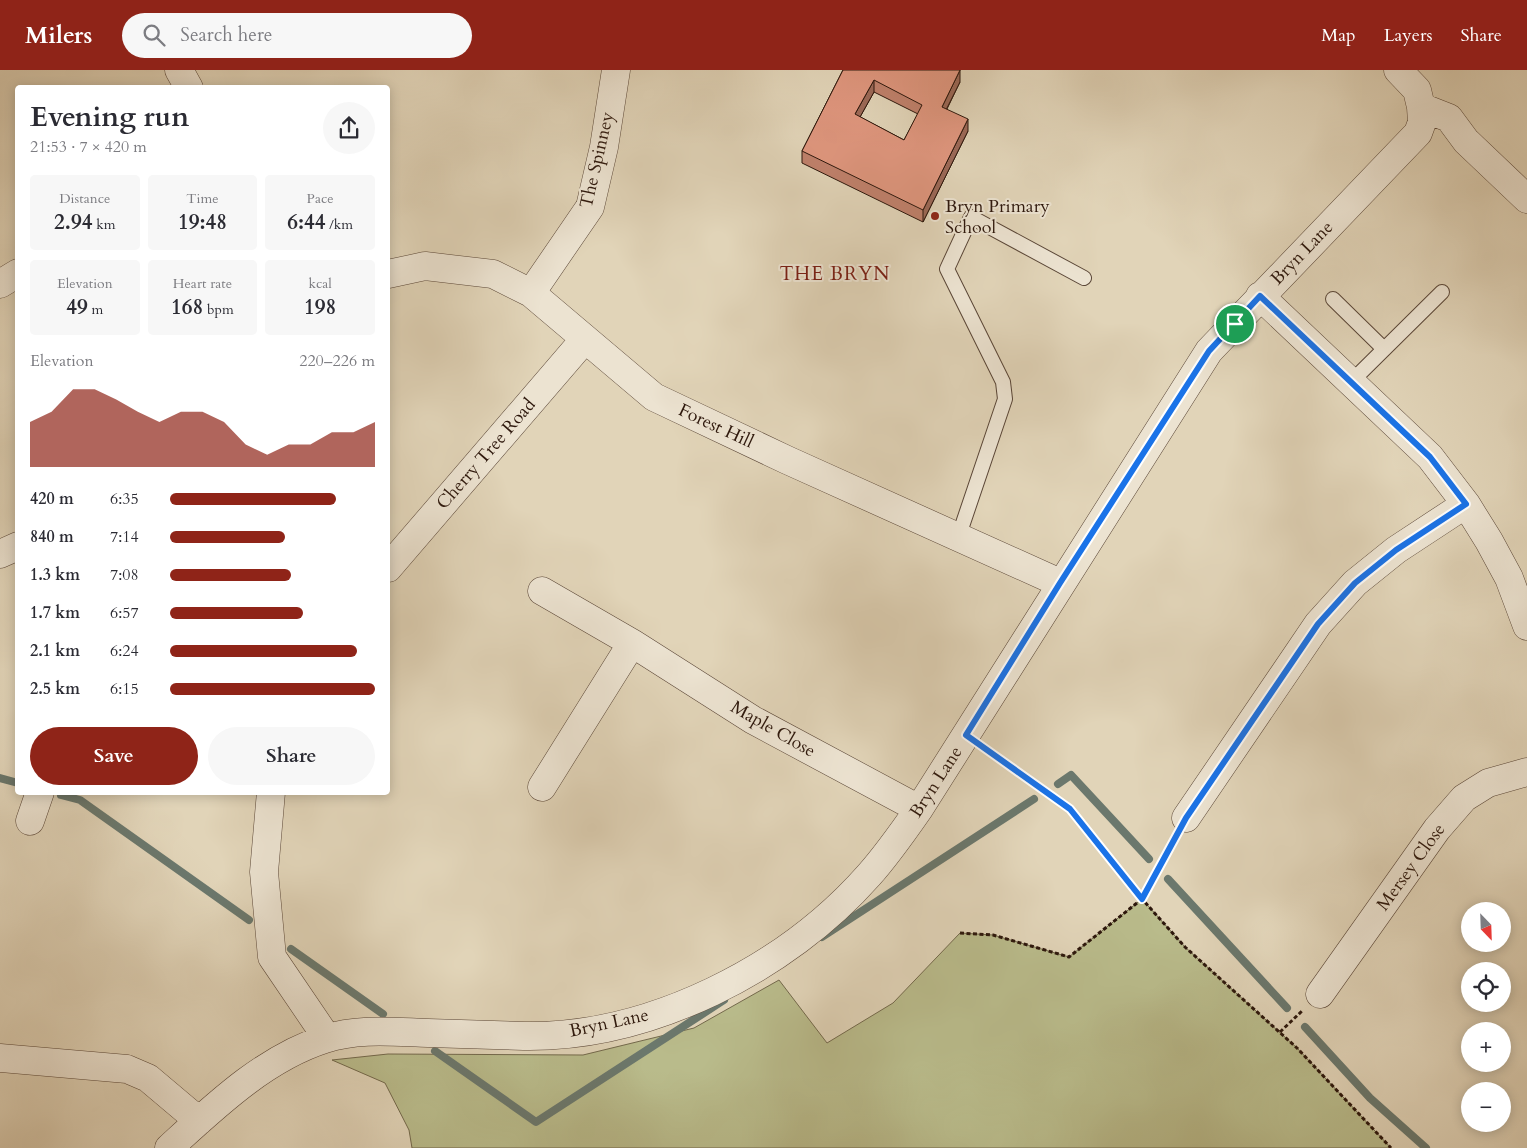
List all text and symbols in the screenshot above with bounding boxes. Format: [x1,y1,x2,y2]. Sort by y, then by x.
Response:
search box [122,13,472,58]
text: Milers [25,19,92,52]
icon: search [140,21,168,49]
text: Search here [180,22,272,48]
text: Map [1321,23,1356,48]
text: Layers [1384,23,1433,48]
text: Share [1461,23,1502,48]
text: Evening run [30,98,189,136]
button: share [323,102,375,154]
street label: The Spinney [574,109,620,211]
text: 21:53 · 7 × 420 m [30,136,147,158]
text: Distance [59,189,110,208]
text: Time [186,189,219,208]
text: Pace [307,189,334,208]
place label: Bryn Primary School [945,194,1050,240]
text: 2.94 [54,208,92,237]
text: 19:48 [178,208,227,237]
text: 6:44 [287,208,326,237]
marker: Bryn Primary School [929,210,941,222]
text: km [92,215,116,234]
text: /km [326,215,353,234]
street label: Bryn Lane [1265,215,1339,291]
district label: THE BRYN [779,261,891,287]
text: Elevation [57,274,113,293]
text: Heart rate [173,274,232,293]
text: kcal [308,274,332,293]
text: 49 [66,293,88,322]
text: 168 [171,293,203,322]
text: 198 [304,293,336,322]
text: m [88,300,103,319]
text: bpm [203,300,234,319]
pin [1214,303,1256,345]
icon: arrive [1221,310,1249,338]
text: Elevation [30,350,94,372]
text: 220–226 m [299,350,375,372]
street label: Cherry Tree Road [431,393,542,515]
street label: Forest Hill [674,398,758,455]
text: 420 m [30,488,74,510]
text: 6:35 [110,488,139,510]
text: 840 m [30,526,74,548]
text: 7:14 [110,526,139,548]
text: 1.3 km [30,564,80,586]
text: 7:08 [110,564,139,586]
text: 1.7 km [30,602,80,624]
text: 6:57 [110,602,139,624]
text: 2.1 km [30,640,80,662]
text: 6:24 [110,640,139,662]
text: 2.5 km [30,678,80,700]
text: 6:15 [110,678,139,700]
street label: Maple Close [726,695,820,763]
button: Save [30,727,198,785]
button: Share [208,727,375,785]
street label: Bryn Lane [904,741,968,823]
street label: Mersey Close [1371,818,1451,916]
north arrow [1461,902,1511,952]
map controls [1461,902,1511,1132]
button: locate [1461,962,1511,1012]
street label: Bryn Lane [567,1002,651,1044]
button: + [1461,1022,1511,1072]
button: − [1461,1082,1511,1132]

